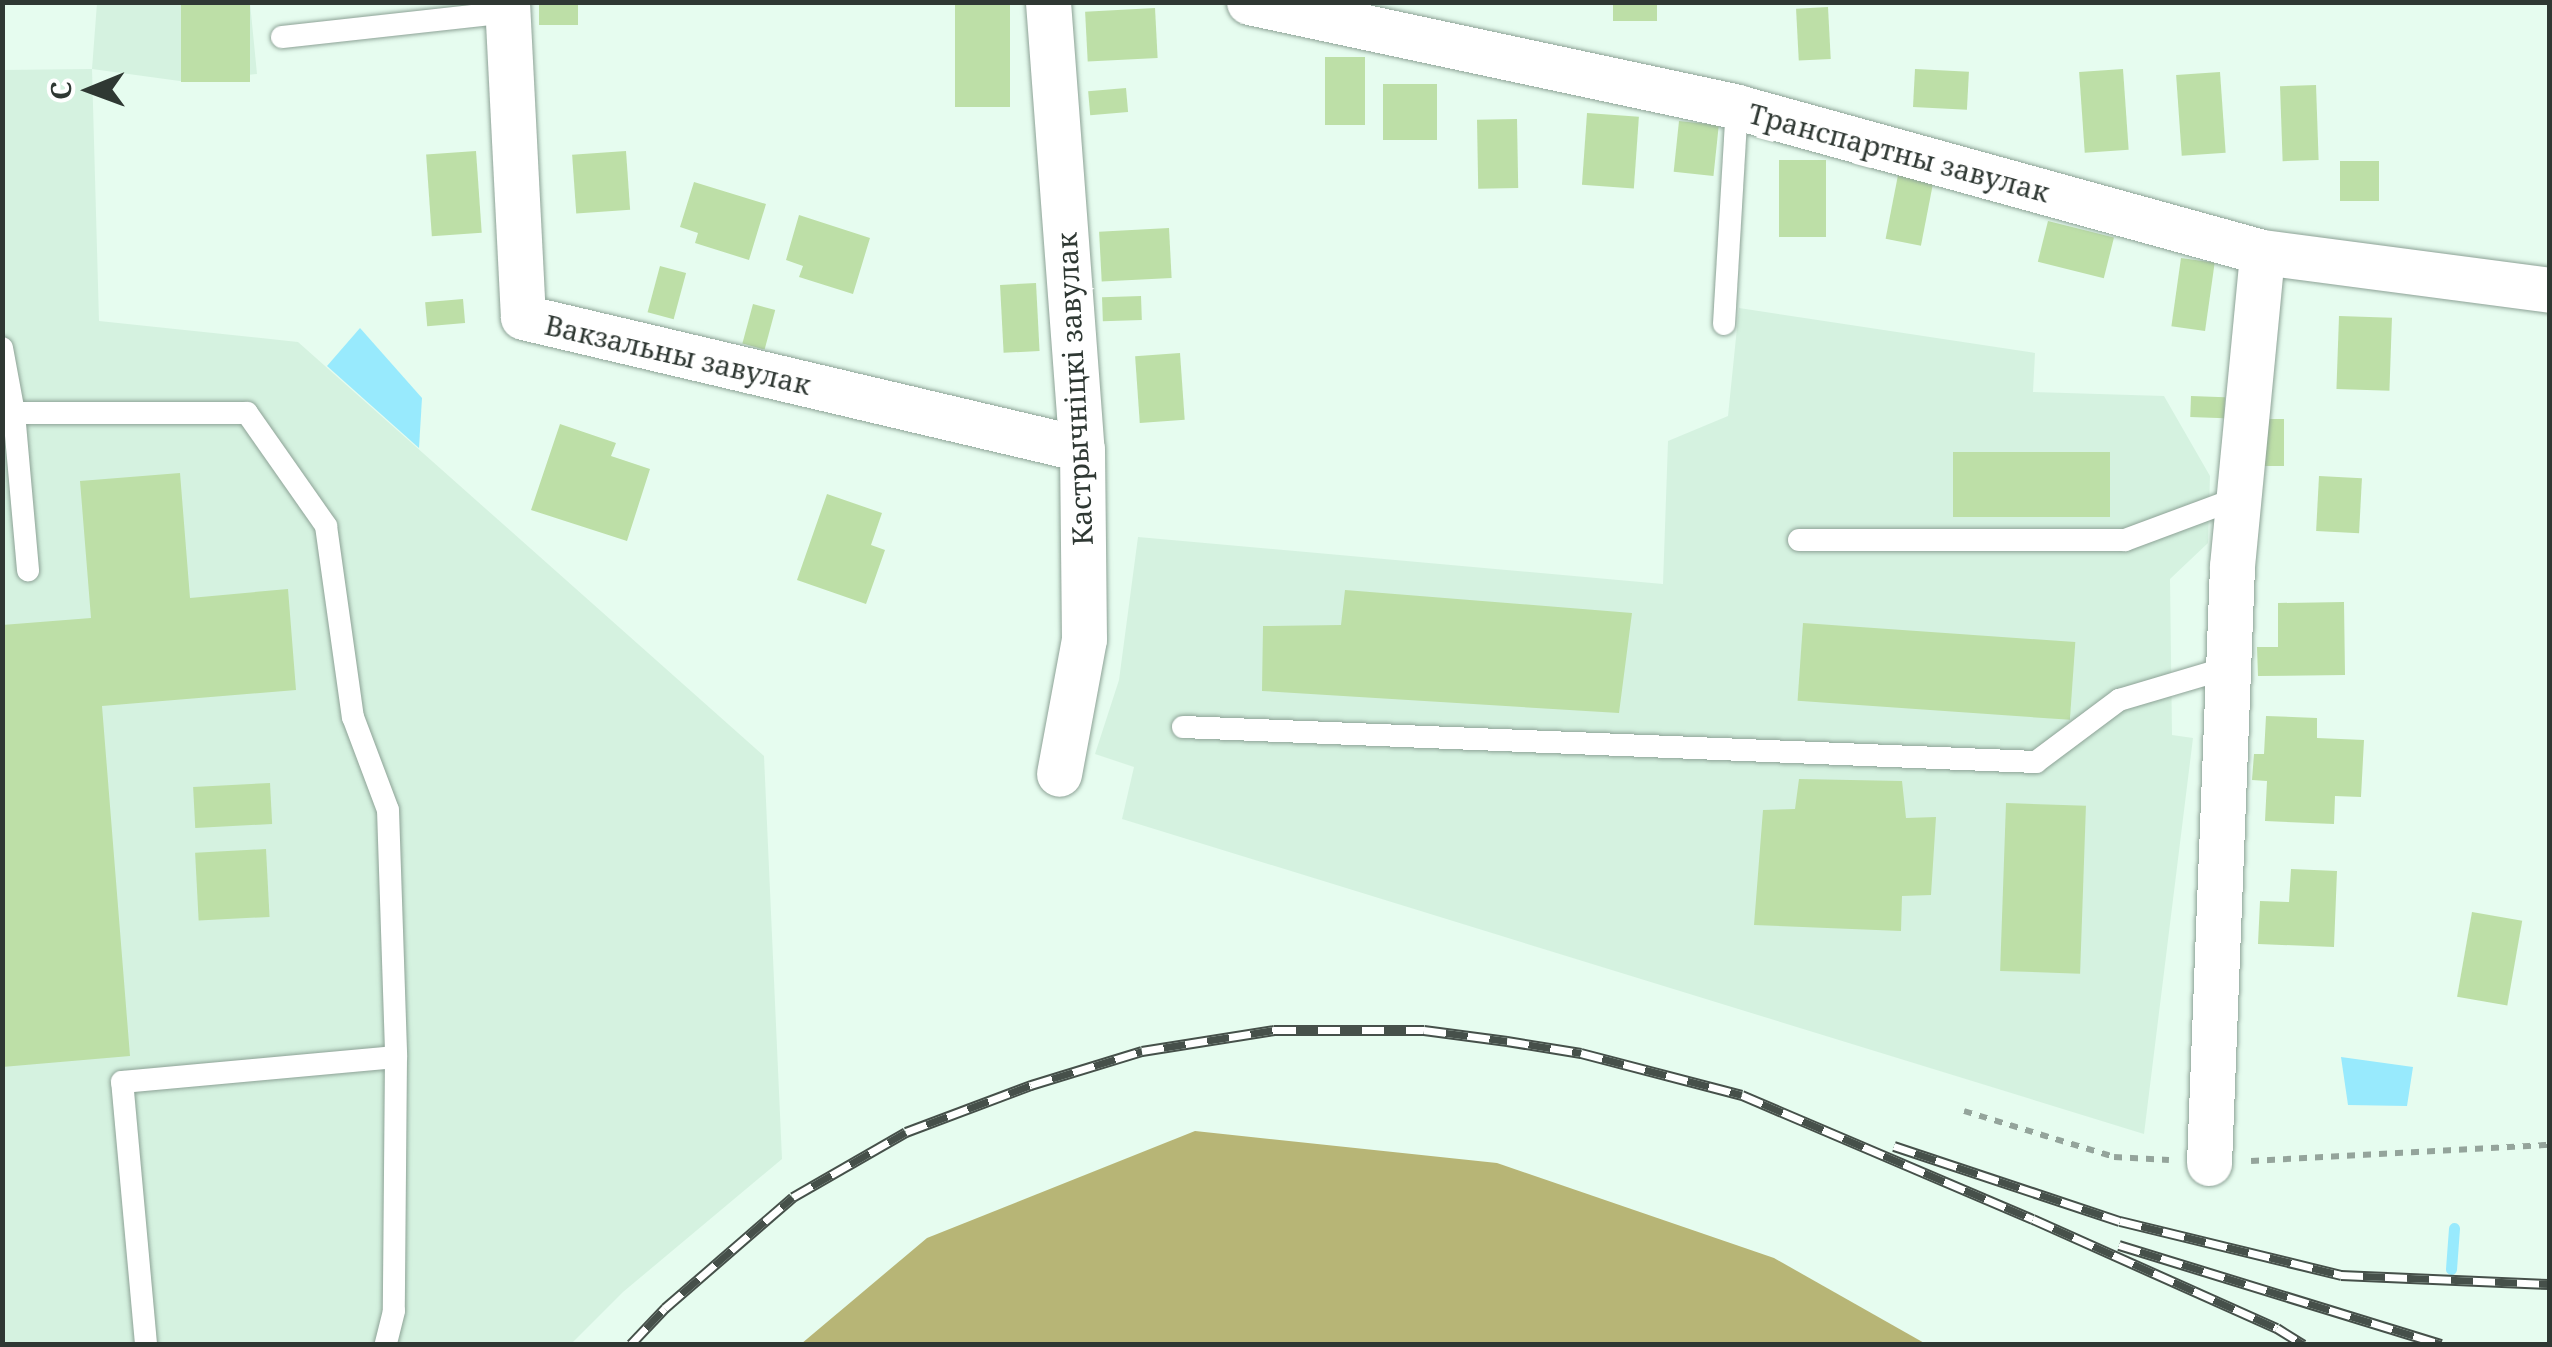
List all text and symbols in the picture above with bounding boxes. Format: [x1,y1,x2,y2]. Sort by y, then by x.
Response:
north arrow [40,40,140,140]
text: С [41,81,79,100]
street label: Транспартны завулак [1745,96,2053,208]
street label: Кастрычніцкі завулак [1049,232,1099,546]
street label: Вакзальны завулак [542,307,814,401]

